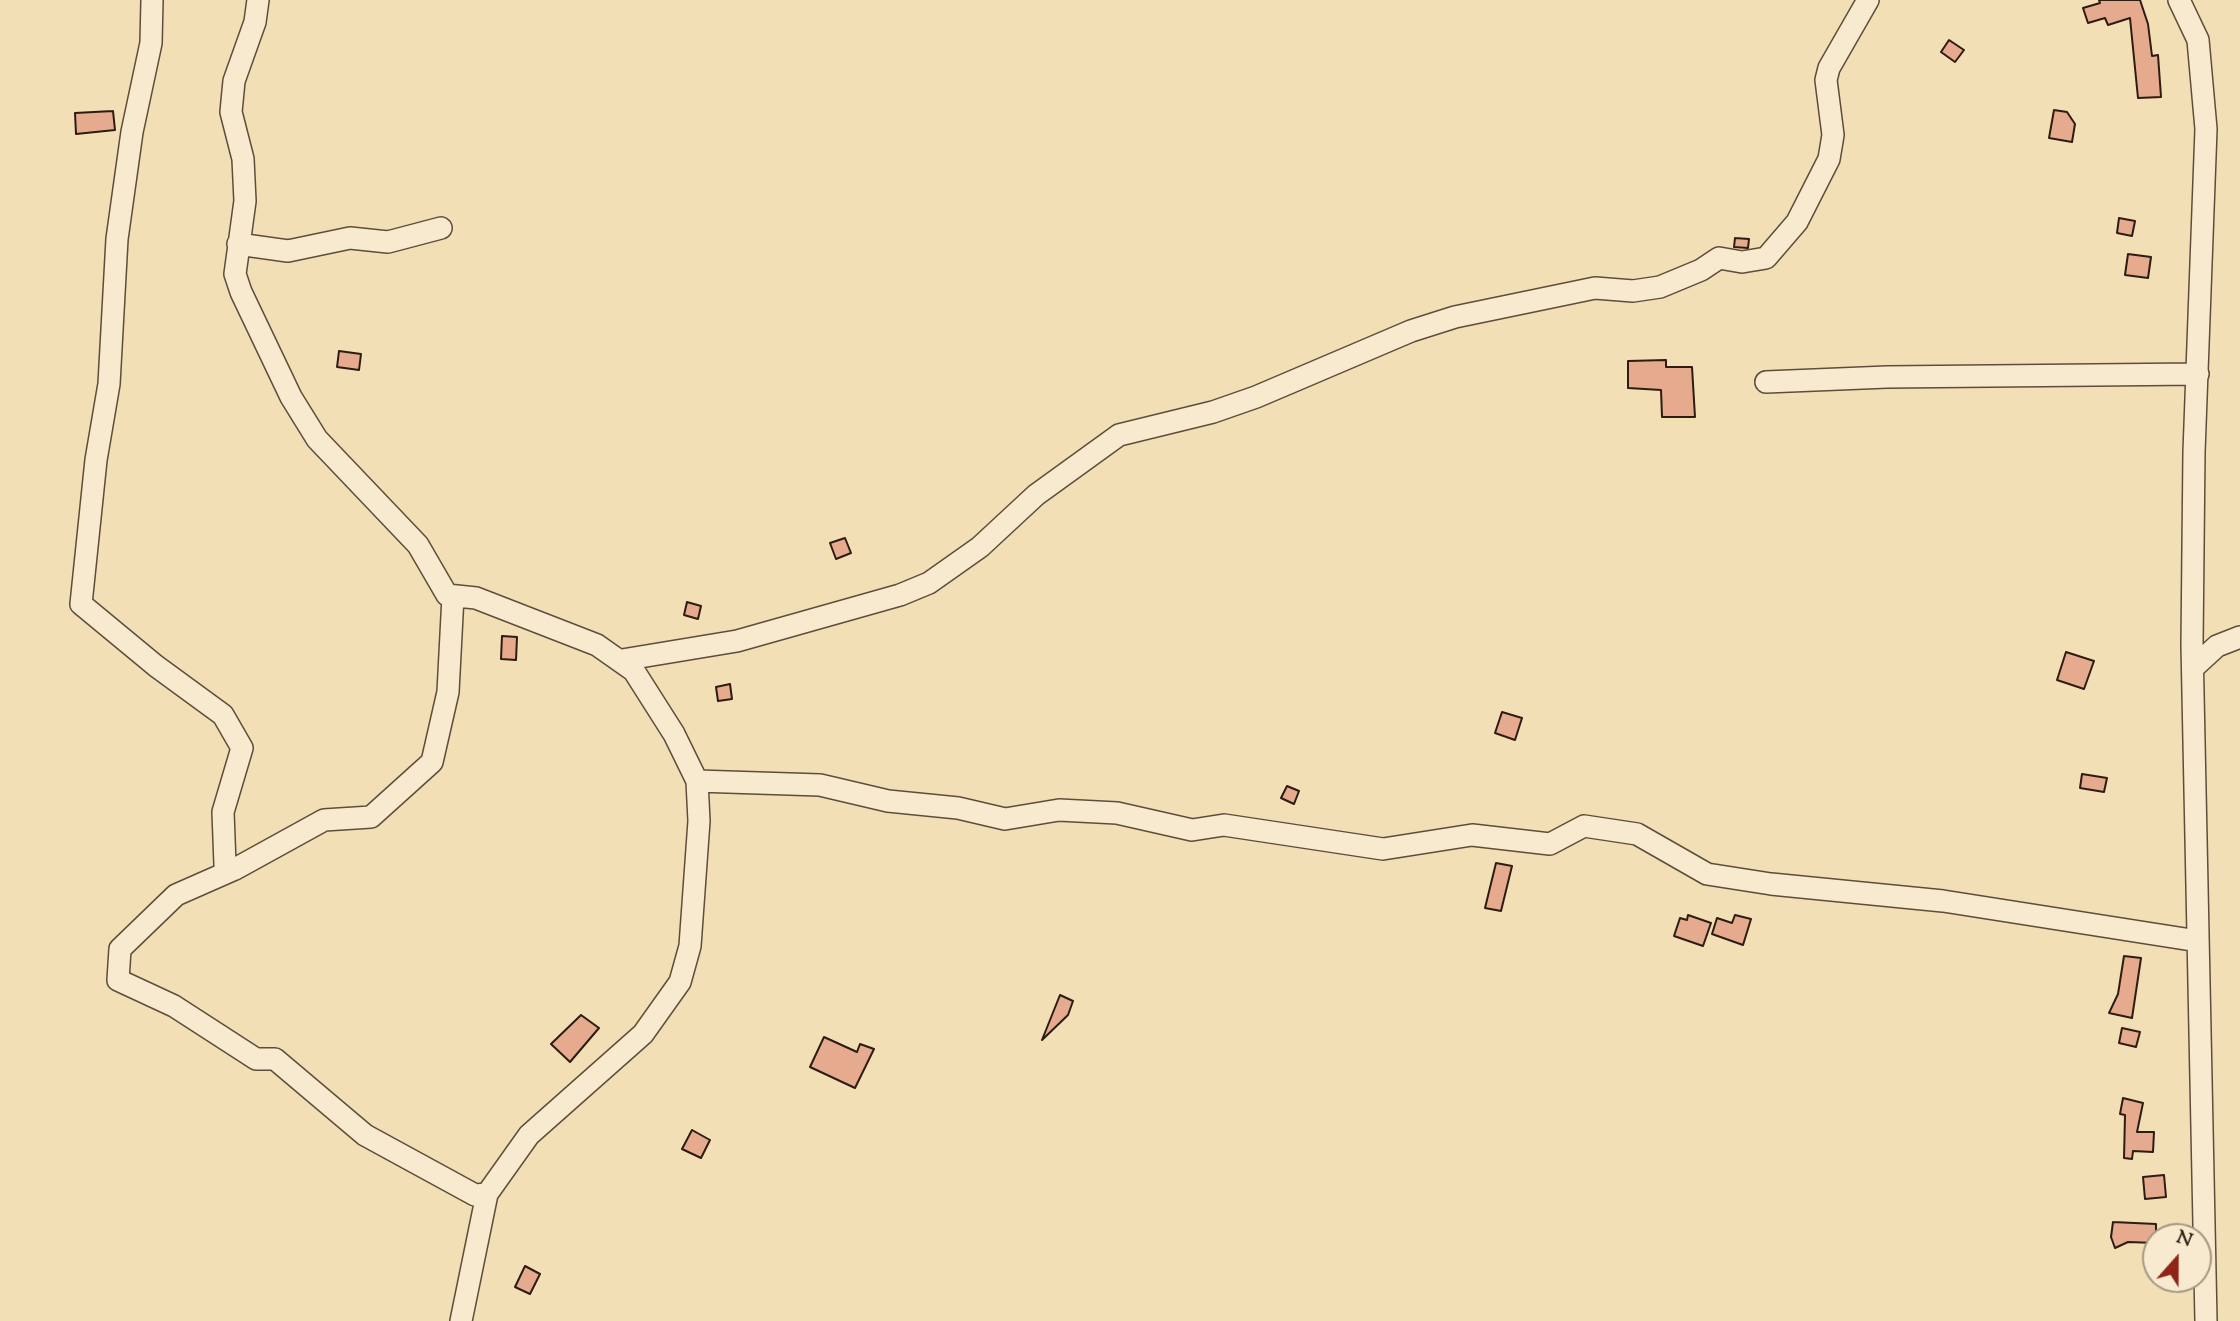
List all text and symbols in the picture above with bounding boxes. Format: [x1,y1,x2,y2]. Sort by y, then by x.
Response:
north arrow [2142,1223,2212,1293]
text: N [2172,1224,2196,1255]

